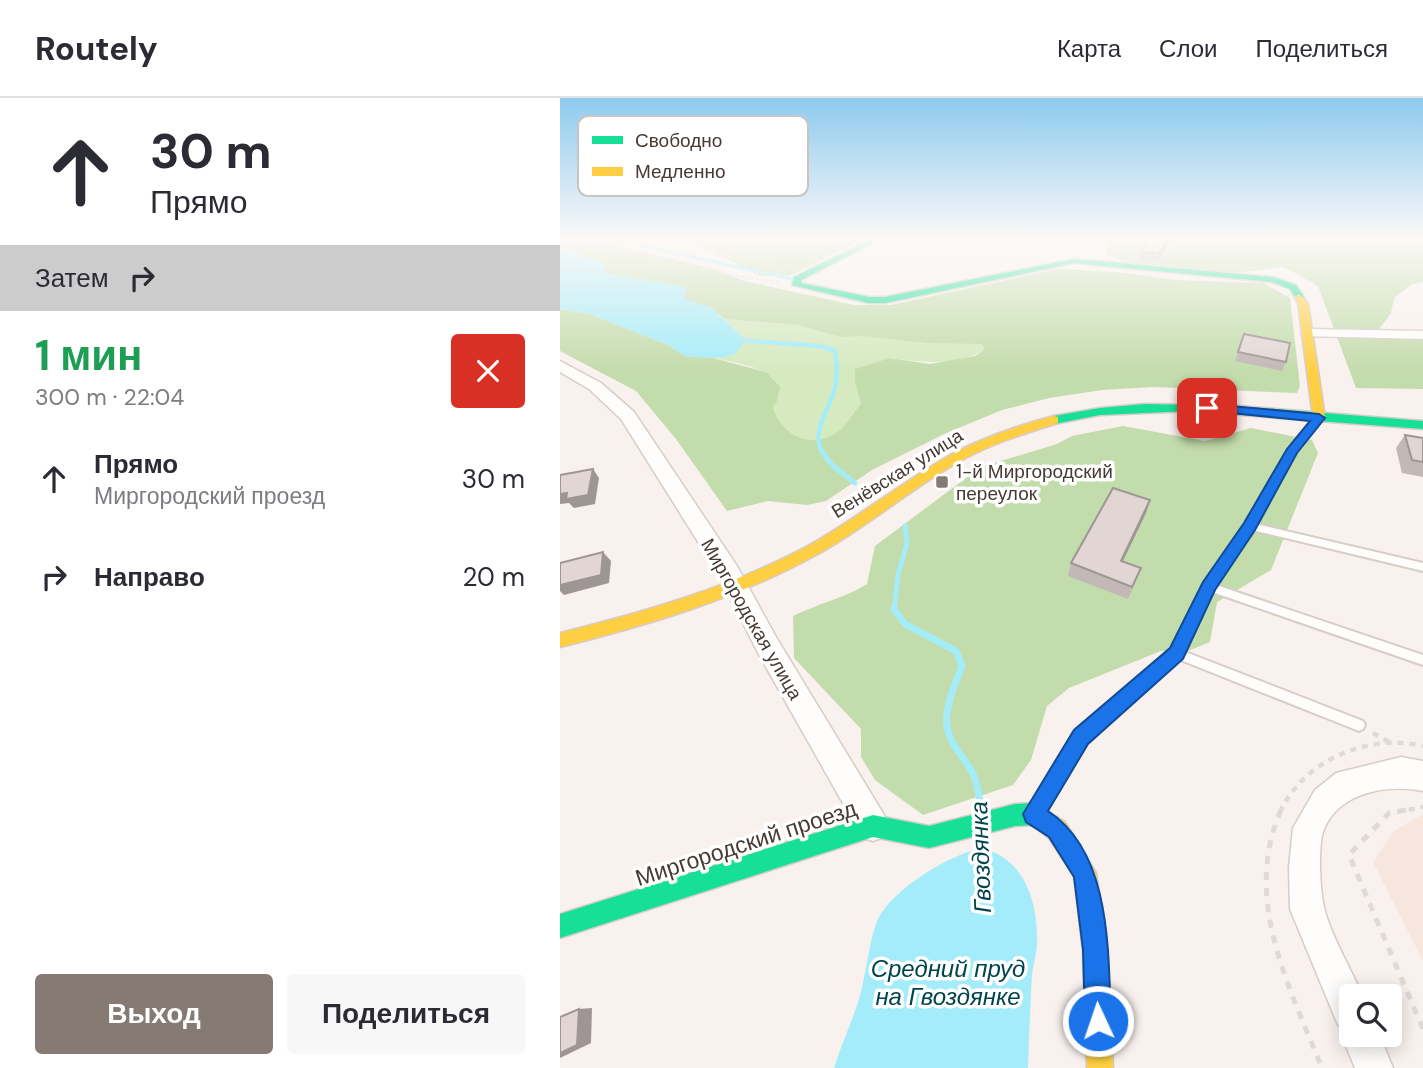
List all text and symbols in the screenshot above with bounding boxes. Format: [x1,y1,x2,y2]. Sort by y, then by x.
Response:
text: Routely [35,27,158,70]
text: Карта [1057,33,1121,64]
text: Слои [1159,33,1217,64]
text: Поделиться [1255,33,1388,64]
legend [578,116,808,196]
text: 30 m [150,119,272,183]
icon: ahead [35,126,126,217]
text: Свободно [635,128,722,153]
text: Медленно [635,159,725,184]
text: Прямо [150,181,248,223]
icon: right [123,259,161,297]
text: Затем [35,261,109,295]
text: 1 мин [35,328,142,383]
button: close [451,334,525,408]
pin [1177,378,1237,438]
text: 300 m · 22:04 [35,382,184,412]
icon: arrive [1188,389,1226,427]
street label: Венёвская улица [827,423,968,524]
text: Прямо [94,447,178,481]
place label: 1-й Миргородский переулок [956,459,1113,506]
icon: ahead [35,460,73,498]
text: 30 m [462,462,525,496]
marker: 1-й Миргородский переулок [934,474,950,490]
text: Миргородский проезд [94,481,325,511]
street label: Миргородская улица [695,534,808,705]
icon: right [35,558,73,596]
text: Направо [94,560,205,594]
text: 20 m [462,560,525,594]
street label: Миргородский проезд [631,793,861,893]
water label: Гвоздянка [963,801,998,913]
water label: Средний пруд на Гвоздянке [871,953,1025,1012]
button: Выход [35,974,273,1054]
button: Поделиться [287,974,525,1054]
position arrow [1061,984,1135,1058]
map controls [1339,984,1402,1047]
button: search [1339,984,1402,1047]

